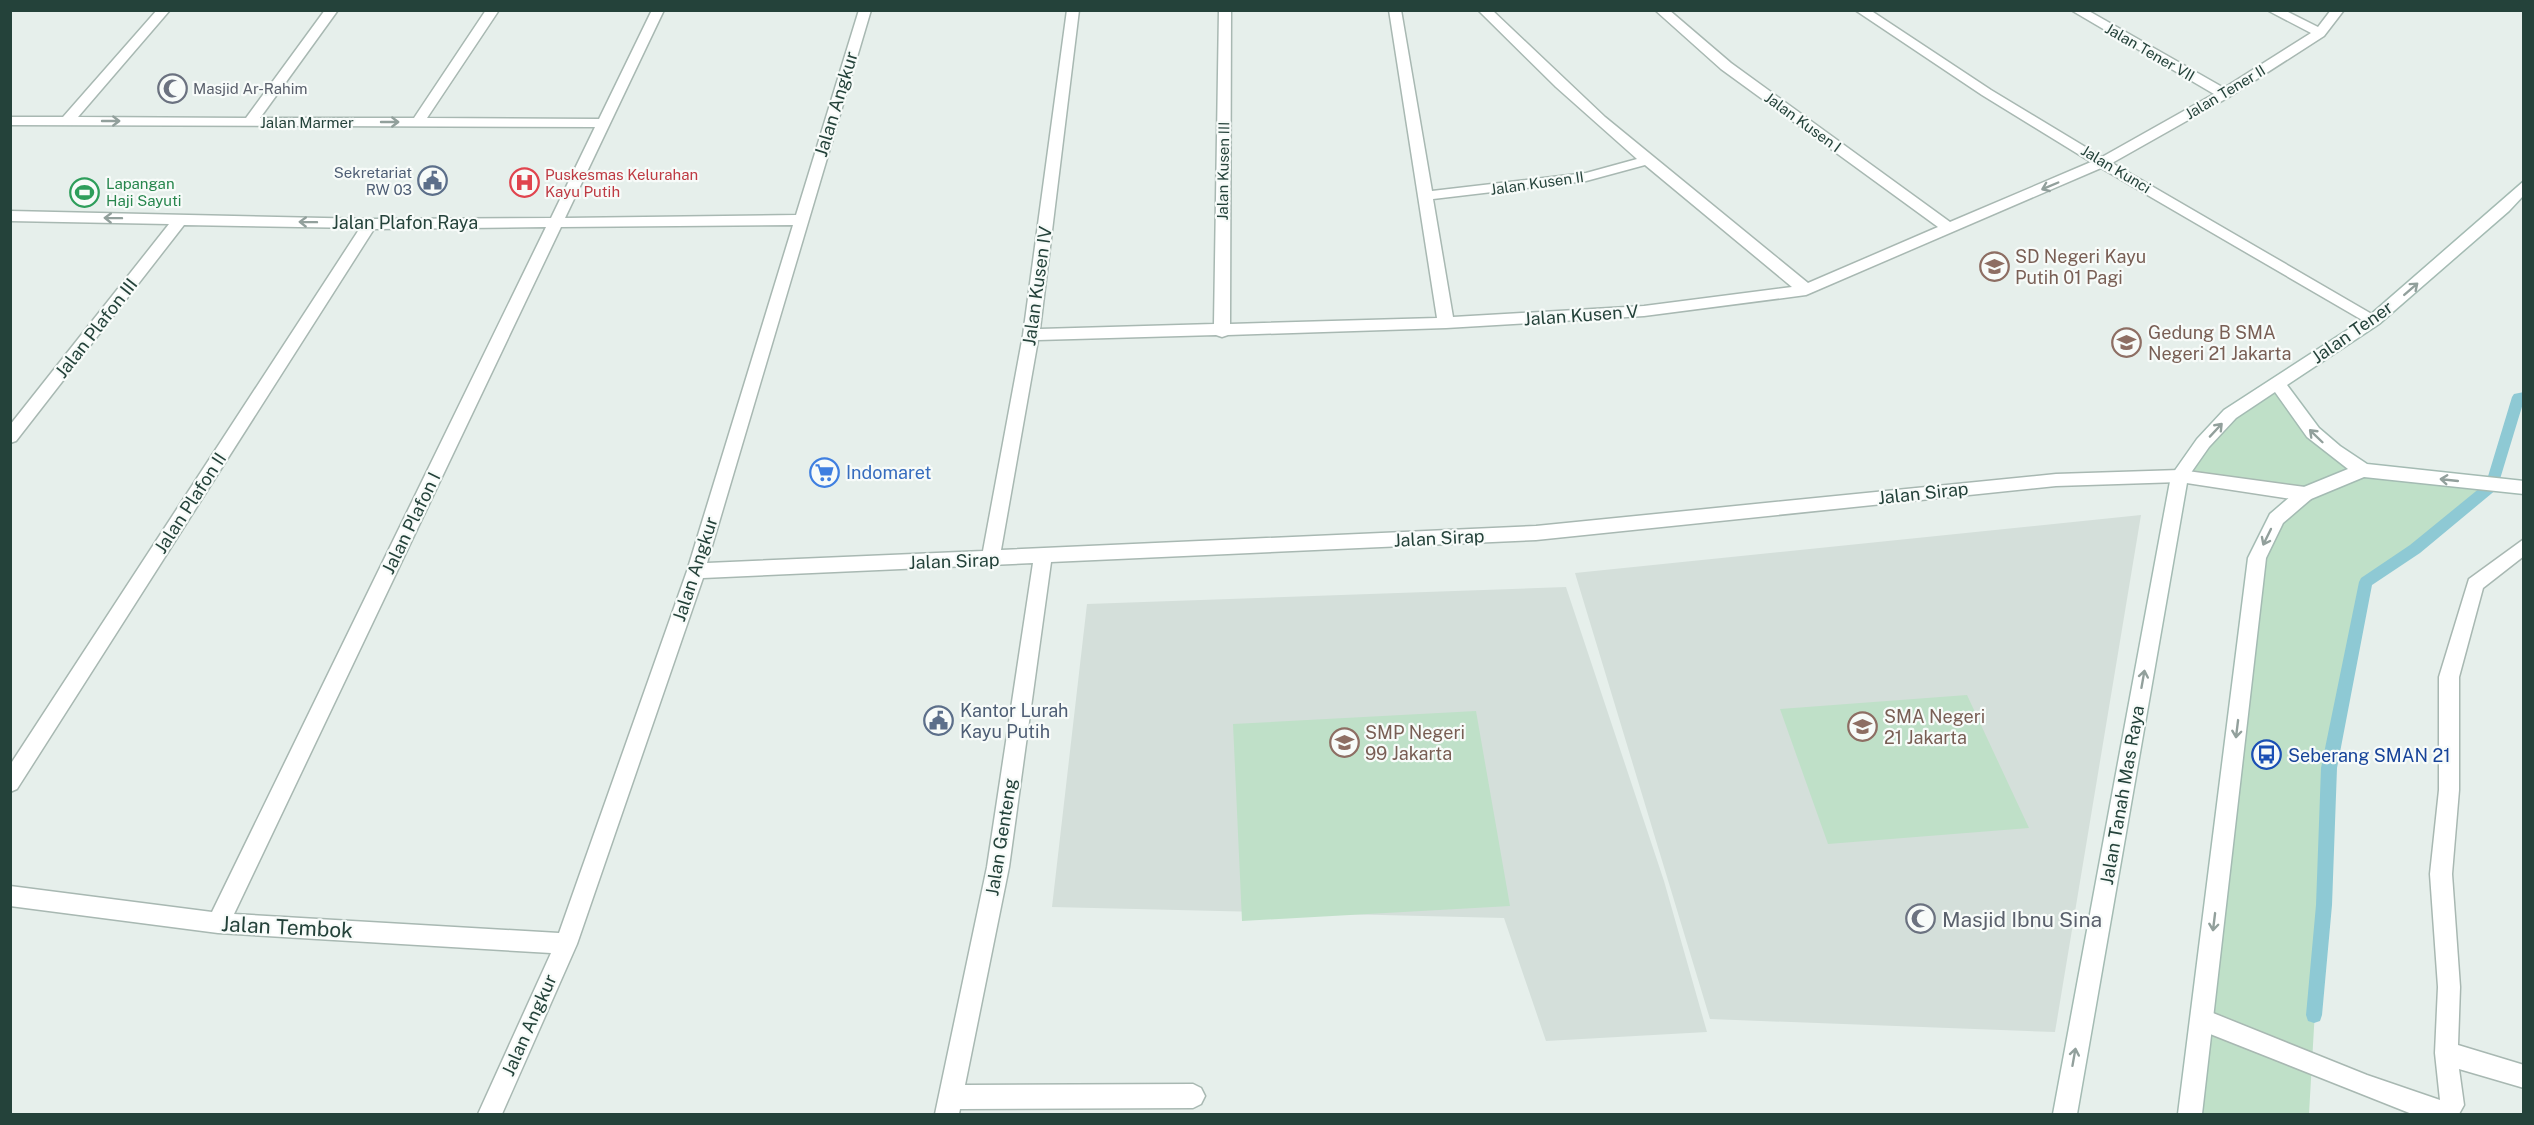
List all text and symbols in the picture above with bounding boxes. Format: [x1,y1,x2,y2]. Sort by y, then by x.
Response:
street label: Jalan Tener VII [2102,20,2198,84]
street label: Jalan Angkur [810,49,862,159]
street label: Jalan Tener II [2182,61,2268,123]
mosque icon: Masjid Ar-Rahim [156,72,188,104]
place label: Masjid Ar-Rahim [193,80,308,97]
street label: Jalan Kusen I [1761,89,1845,155]
street label: Jalan Marmer [260,114,354,131]
one-way arrow [100,115,120,127]
one-way arrow [379,116,399,128]
street label: Jalan Kusen III [1214,121,1232,221]
street label: Jalan Kunci [2078,142,2154,196]
place label: Sekretariat RW 03 [334,164,412,198]
public building icon: Sekretariat RW 03 [417,165,449,197]
place label: Puskesmas Kelurahan Kayu Putih [545,166,698,200]
hospital icon: Puskesmas Kelurahan Kayu Putih [508,167,540,199]
street label: Jalan Kusen II [1489,168,1585,198]
place label: Lapangan Haji Sayuti [106,175,181,209]
sports icon: Lapangan Haji Sayuti [69,176,101,208]
one-way arrow [2041,181,2059,192]
one-way arrow [104,212,124,223]
street label: Jalan Plafon Raya [332,212,478,233]
one-way arrow [299,216,319,228]
street label: Jalan Kusen IV [1018,225,1056,347]
place label: SD Negeri Kayu Putih 01 Pagi [2015,246,2146,288]
school or university icon: SD Negeri Kayu Putih 01 Pagi [1978,250,2010,282]
street label: Jalan Plafon III [51,274,141,382]
one-way arrow [2403,282,2419,295]
street label: Jalan Tener [2307,296,2397,368]
street label: Jalan Kusen V [1523,301,1639,329]
place label: Gedung B SMA Negeri 21 Jakarta [2148,322,2291,364]
school or university icon: Gedung B SMA Negeri 21 Jakarta [2111,326,2143,358]
one-way arrow [2208,422,2223,437]
one-way arrow [2308,429,2323,444]
street label: Jalan Plafon II [150,449,230,557]
supermarket icon: Indomaret [809,456,841,488]
place label: Indomaret [846,462,932,483]
street label: Jalan Plafon I [377,469,445,577]
one-way arrow [2440,474,2460,485]
street label: Jalan Sirap [1877,478,1969,508]
street label: Jalan Angkur [668,514,722,624]
street label: Jalan Sirap [1393,525,1485,551]
one-way arrow [2261,528,2272,546]
street label: Jalan Sirap [908,549,1000,573]
one-way arrow [2138,670,2149,689]
place label: Kantor Lurah Kayu Putih [960,700,1068,742]
public building icon: Kantor Lurah Kayu Putih [923,704,955,736]
street label: Jalan Tanah Mas Raya [2096,704,2148,886]
place label: SMA Negeri 21 Jakarta [1884,706,1985,748]
school or university icon: SMA Negeri 21 Jakarta [1847,710,1879,742]
one-way arrow [2231,718,2242,738]
place label: SMP Negeri 99 Jakarta [1365,722,1465,764]
school or university icon: SMP Negeri 99 Jakarta [1328,726,1360,758]
bus stop icon: Seberang SMAN 21 [2251,739,2283,771]
place label: Seberang SMAN 21 [2288,745,2451,766]
street label: Jalan Genteng [981,777,1021,897]
mosque icon: Masjid Ibnu Sina [1905,903,1937,935]
place label: Masjid Ibnu Sina [1942,907,2102,932]
street label: Jalan Tembok [220,911,354,943]
one-way arrow [2208,912,2219,932]
street label: Jalan Angkur [497,971,561,1079]
one-way arrow [2069,1047,2080,1067]

